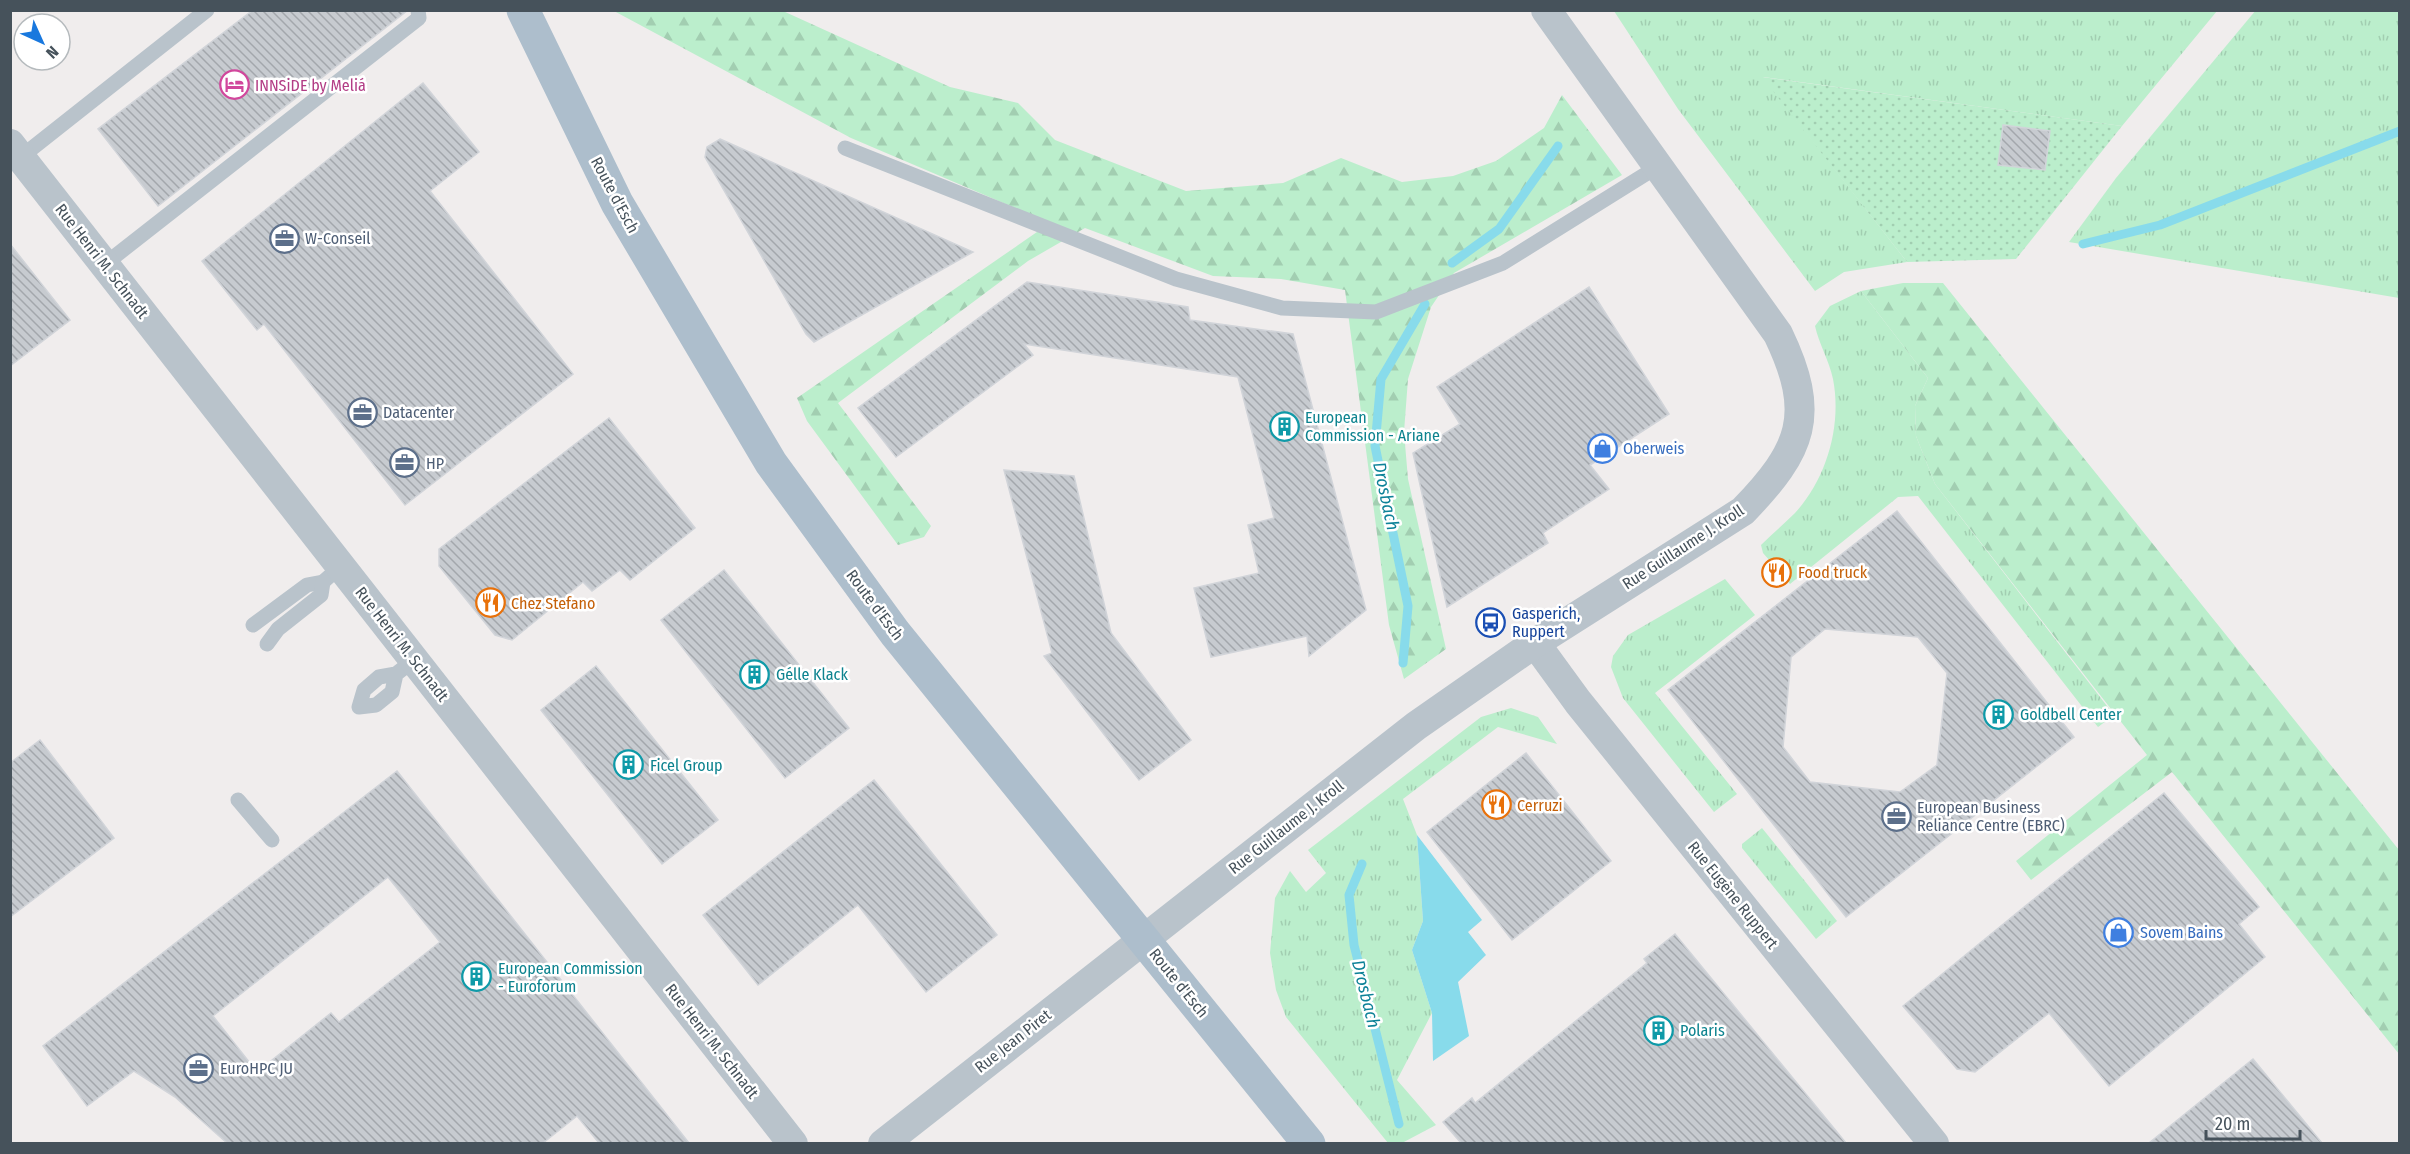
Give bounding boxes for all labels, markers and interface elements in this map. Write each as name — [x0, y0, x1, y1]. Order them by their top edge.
north arrow — [12, 12, 72, 72]
text: N — [42, 42, 62, 62]
hotel icon: INNSiDE by Meliá — [218, 69, 250, 101]
place label: INNSiDE by Meliá — [255, 76, 366, 95]
street label: Route d'Esch — [587, 154, 643, 236]
street label: Rue Henri M. Schnadt — [51, 200, 153, 323]
office icon: W-Conseil — [268, 222, 300, 254]
place label: W-Conseil — [305, 229, 371, 248]
office icon: Datacenter — [346, 396, 378, 428]
place label: Datacenter — [383, 403, 455, 422]
place label: European Commission - Ariane — [1305, 408, 1440, 445]
building icon: European Commission - Ariane — [1268, 410, 1300, 442]
shop icon: Oberweis — [1586, 432, 1618, 464]
place label: Oberweis — [1623, 439, 1684, 458]
office icon: HP — [389, 447, 421, 479]
place label: HP — [426, 454, 444, 473]
water label: Drosbach — [1368, 460, 1404, 532]
street label: Rue Guillaume J. Kroll — [1619, 501, 1747, 593]
restaurant icon: Food truck — [1761, 556, 1793, 588]
place label: Food truck — [1798, 563, 1868, 582]
street label: Route d'Esch — [842, 566, 908, 644]
street label: Rue Henri M. Schnadt — [351, 583, 453, 706]
restaurant icon: Chez Stefano — [474, 587, 506, 619]
place label: Chez Stefano — [511, 594, 595, 613]
place label: Gasperich, Ruppert — [1512, 604, 1580, 641]
bus stop icon: Gasperich, Ruppert — [1475, 606, 1507, 638]
building icon: Gélle Klack — [739, 658, 771, 690]
place label: Gélle Klack — [776, 665, 848, 684]
building icon: Goldbell Center — [1983, 698, 2015, 730]
place label: Goldbell Center — [2020, 705, 2122, 724]
building icon: Ficel Group — [613, 749, 645, 781]
place label: Ficel Group — [650, 756, 723, 775]
street label: Rue Guillaume J. Kroll — [1225, 776, 1347, 878]
restaurant icon: Cerruzi — [1480, 789, 1512, 821]
place label: Cerruzi — [1517, 796, 1563, 815]
place label: European Business Reliance Centre (EBRC) — [1917, 798, 2065, 835]
office icon: European Business Reliance Centre (EBRC) — [1880, 800, 1912, 832]
street label: Rue Eugène Ruppert — [1684, 838, 1783, 953]
shop icon: Sovem Bains — [2103, 916, 2135, 948]
place label: Sovem Bains — [2140, 923, 2223, 942]
street label: Route d'Esch — [1145, 945, 1213, 1021]
water label: Drosbach — [1347, 958, 1385, 1030]
place label: European Commission - Euroforum — [498, 959, 643, 996]
building icon: European Commission - Euroforum — [461, 961, 493, 993]
street label: Rue Henri M. Schnadt — [661, 980, 763, 1103]
street label: Rue Jean Piret — [971, 1005, 1056, 1077]
building icon: Polaris — [1643, 1014, 1675, 1046]
place label: Polaris — [1680, 1021, 1725, 1040]
office icon: EuroHPC JU — [183, 1052, 215, 1084]
place label: EuroHPC JU — [220, 1059, 293, 1078]
scale bar — [2206, 1103, 2300, 1141]
text: 20 m — [2215, 1113, 2250, 1135]

